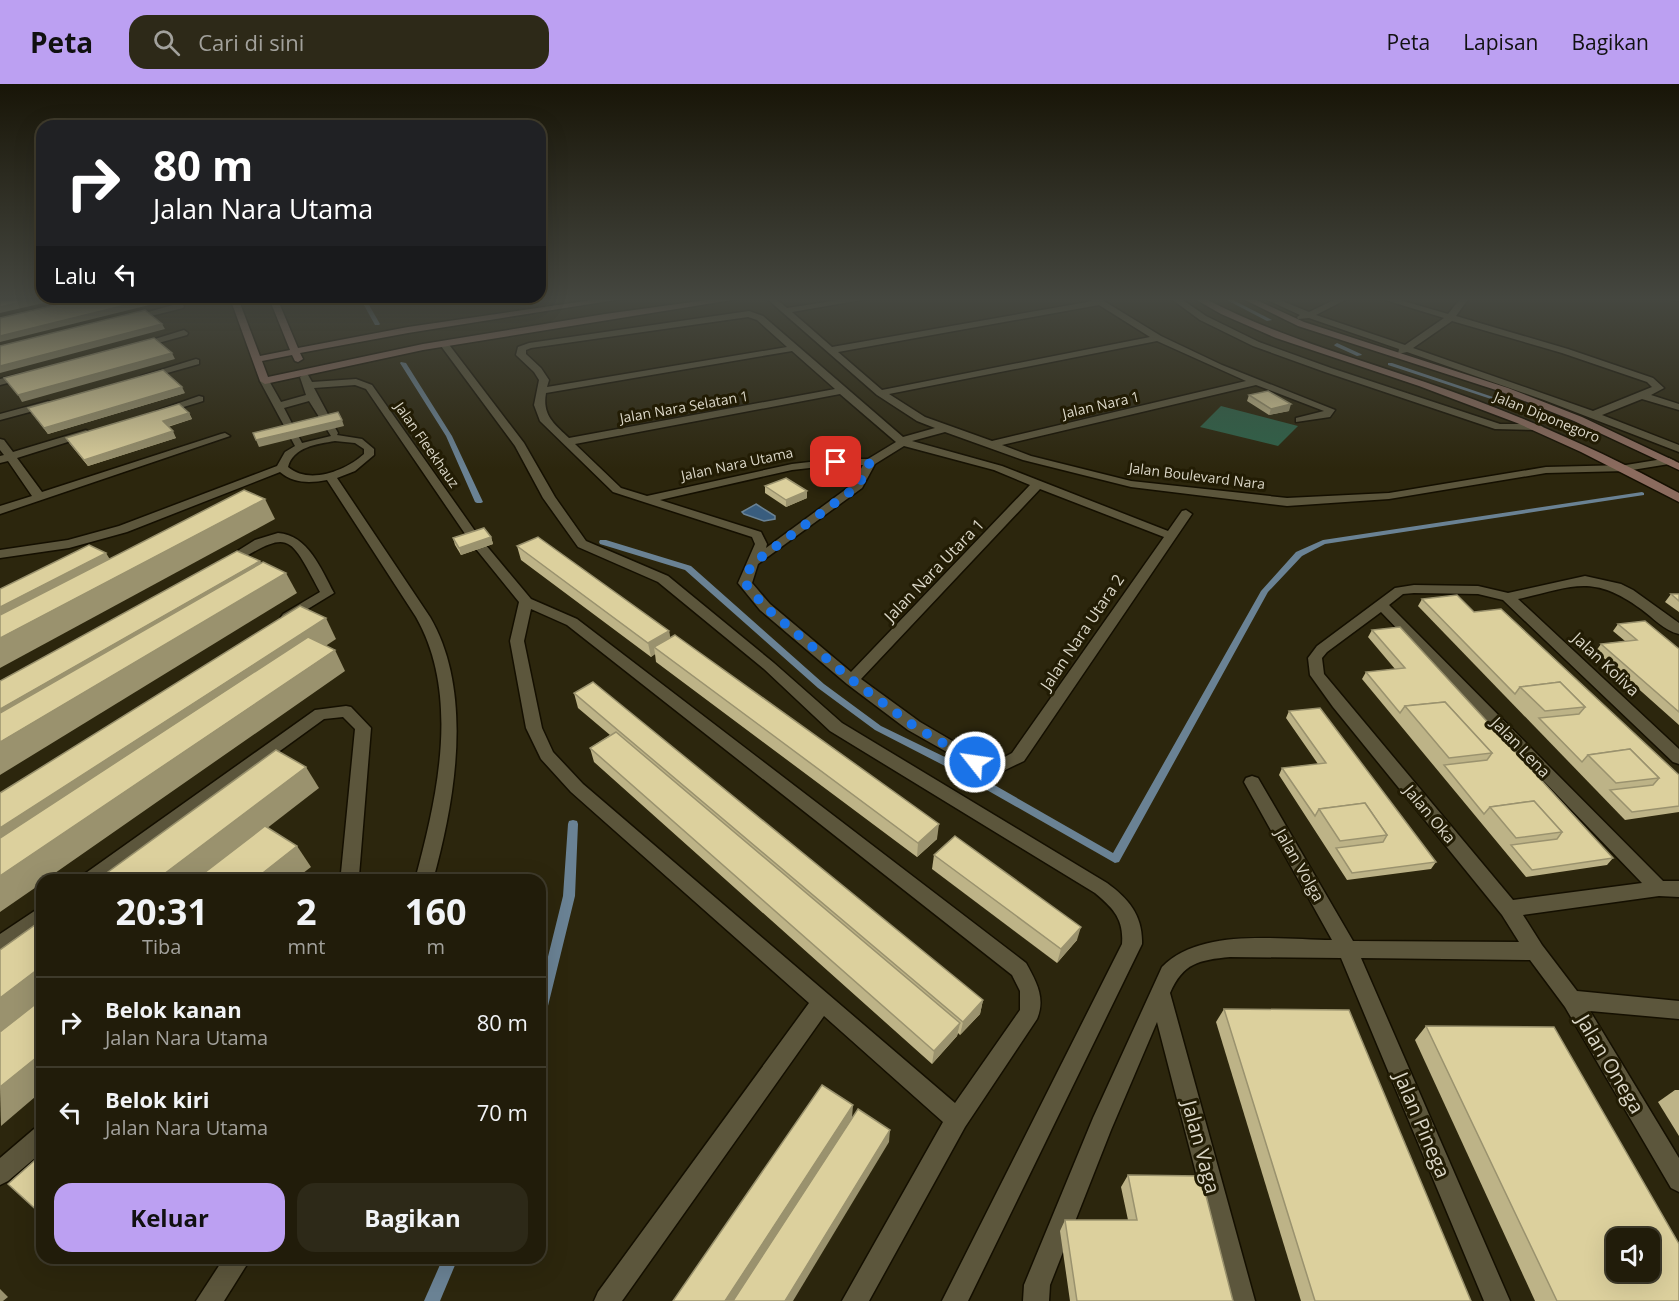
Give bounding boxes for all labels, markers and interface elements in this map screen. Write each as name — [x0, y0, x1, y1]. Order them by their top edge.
search box — [129, 15, 549, 69]
text: Peta — [30, 23, 93, 61]
icon: search — [150, 26, 183, 59]
text: Cari di sini — [198, 27, 304, 57]
text: Peta — [1387, 28, 1430, 56]
text: Lapisan — [1463, 28, 1538, 56]
text: Bagikan — [1571, 28, 1649, 56]
text: 80 m — [153, 136, 253, 193]
icon: right — [54, 144, 132, 222]
text: Jalan Nara Utama — [153, 190, 373, 227]
icon: left — [109, 258, 142, 291]
text: Lalu — [54, 260, 97, 290]
street label: Jalan Nara Selatan 1 — [616, 386, 750, 428]
street label: Jalan Nara 1 — [1059, 386, 1141, 423]
street label: Jalan Diponegoro — [1490, 386, 1603, 446]
street label: Jalan Fleekhauz — [390, 396, 464, 492]
pin — [810, 436, 861, 487]
street label: Jalan Nara Utama — [677, 442, 795, 485]
icon: arrive — [819, 445, 852, 478]
street label: Jalan Boulevard Nara — [1126, 457, 1266, 493]
street label: Jalan Nara Utara 1 — [878, 514, 989, 628]
street label: Jalan Nara Utara 2 — [1034, 570, 1129, 696]
street label: Jalan Koliva — [1566, 626, 1644, 701]
street label: Jalan Lena — [1485, 711, 1555, 782]
position arrow — [943, 730, 1007, 794]
street label: Jalan Oka — [1398, 779, 1461, 848]
street label: Jalan Volga — [1269, 823, 1330, 906]
text: 20:31 — [115, 887, 208, 936]
text: 2 — [296, 887, 317, 936]
text: 160 — [405, 887, 467, 936]
text: Tiba — [142, 933, 181, 960]
text: mnt — [287, 933, 325, 960]
text: m — [426, 933, 445, 960]
text: Belok kanan — [105, 994, 242, 1024]
icon: right — [54, 1006, 87, 1039]
text: 80 m — [477, 1007, 528, 1037]
street label: Jalan Onega — [1569, 1007, 1651, 1118]
text: Jalan Nara Utama — [105, 1024, 268, 1051]
street label: Jalan Pinega — [1387, 1066, 1457, 1182]
text: Belok kiri — [105, 1084, 210, 1114]
icon: left — [54, 1096, 87, 1129]
street label: Jalan Vaga — [1176, 1096, 1227, 1196]
text: 70 m — [477, 1097, 528, 1127]
text: Jalan Nara Utama — [105, 1114, 268, 1141]
button: Keluar — [54, 1183, 285, 1252]
button: Bagikan — [297, 1183, 528, 1252]
map controls — [1606, 1228, 1660, 1282]
button: sound — [1606, 1228, 1660, 1282]

